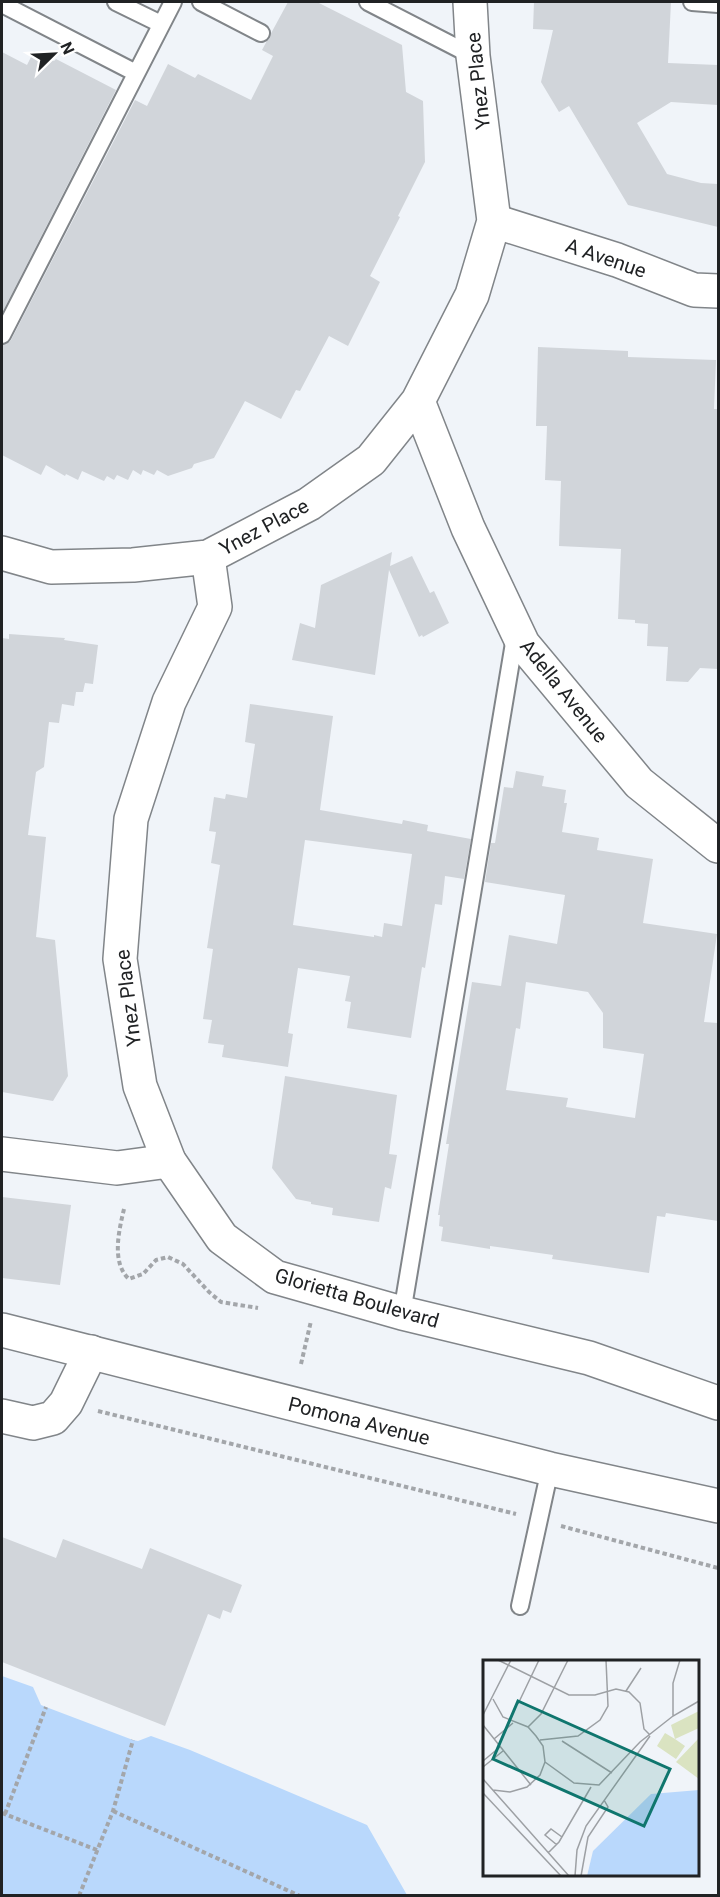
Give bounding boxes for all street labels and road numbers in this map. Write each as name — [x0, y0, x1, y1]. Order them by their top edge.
street label: Ynez Place — [461, 31, 495, 131]
street label: A Avenue — [563, 233, 649, 283]
street label: Ynez Place — [215, 493, 313, 561]
street label: Adella Avenue — [515, 635, 613, 747]
street label: Ynez Place — [110, 948, 146, 1048]
street label: Glorietta Boulevard — [272, 1263, 442, 1333]
street label: Pomona Avenue — [286, 1392, 432, 1450]

